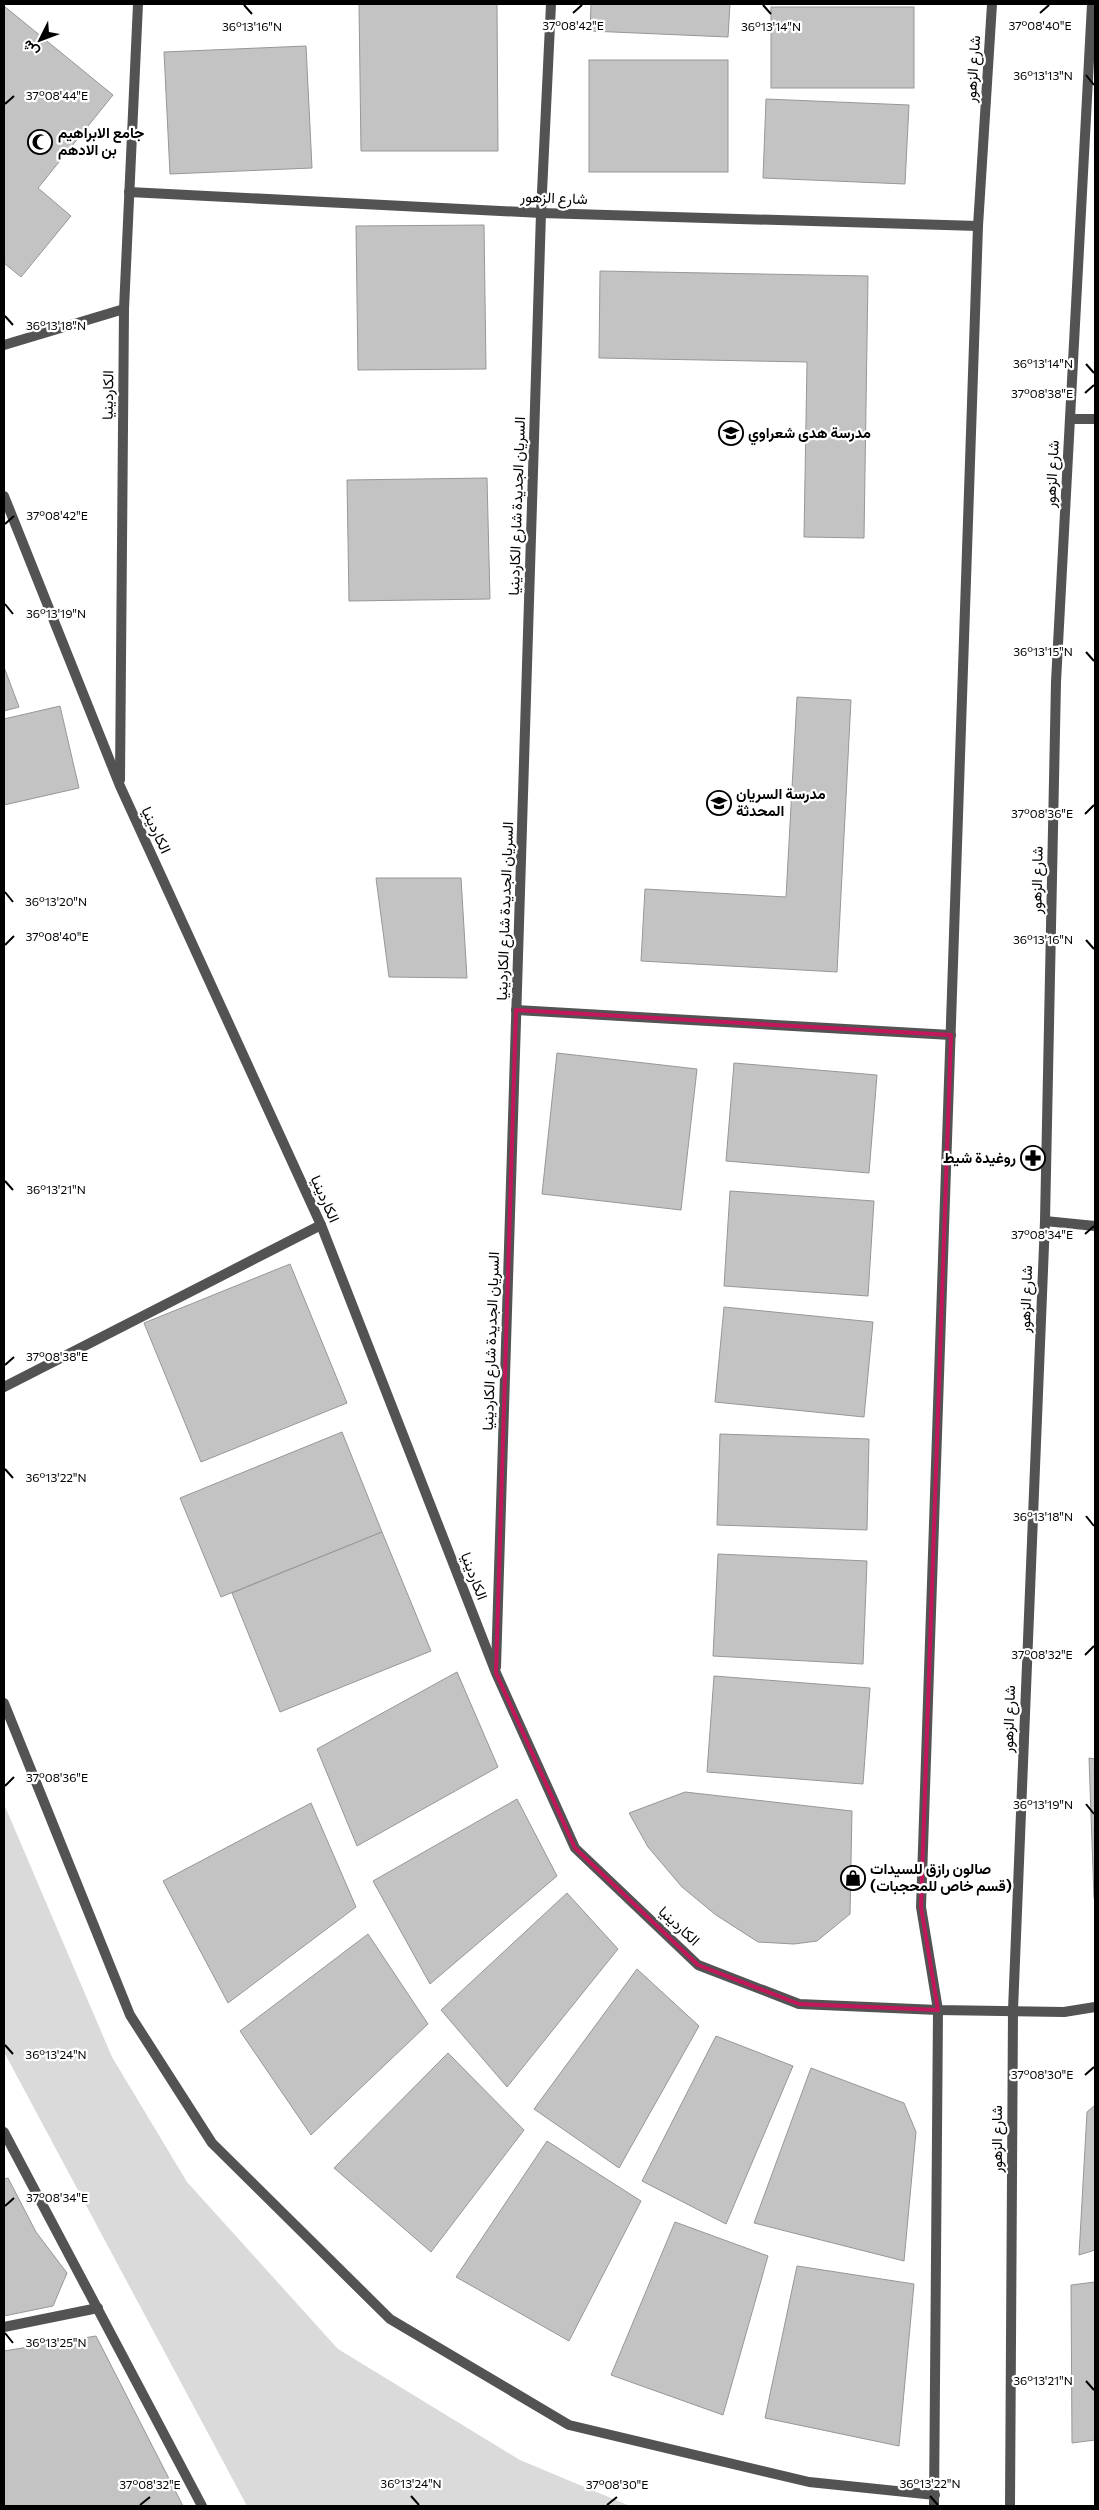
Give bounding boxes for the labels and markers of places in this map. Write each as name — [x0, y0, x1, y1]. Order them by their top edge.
place label: جامع الابراهيم بن الادهم — [58, 123, 144, 160]
mosque icon: جامع الابراهيم بن الادهم — [27, 129, 53, 155]
school or university icon: مدرسة هدى شعراوي — [718, 420, 744, 446]
place label: مدرسة هدى شعراوي — [748, 423, 871, 446]
place label: مدرسة السريان المحدثة — [736, 784, 826, 819]
school or university icon: مدرسة السريان المحدثة — [706, 790, 732, 816]
pharmacy icon: روغيدة شيط — [1020, 1145, 1046, 1171]
place label: روغيدة شيط — [943, 1148, 1016, 1167]
place label: صالون رازق للسيدات (قسم خاص للمحجبات) — [870, 1859, 1012, 1896]
shop icon: صالون رازق للسيدات (قسم خاص للمحجبات) — [840, 1865, 866, 1891]

